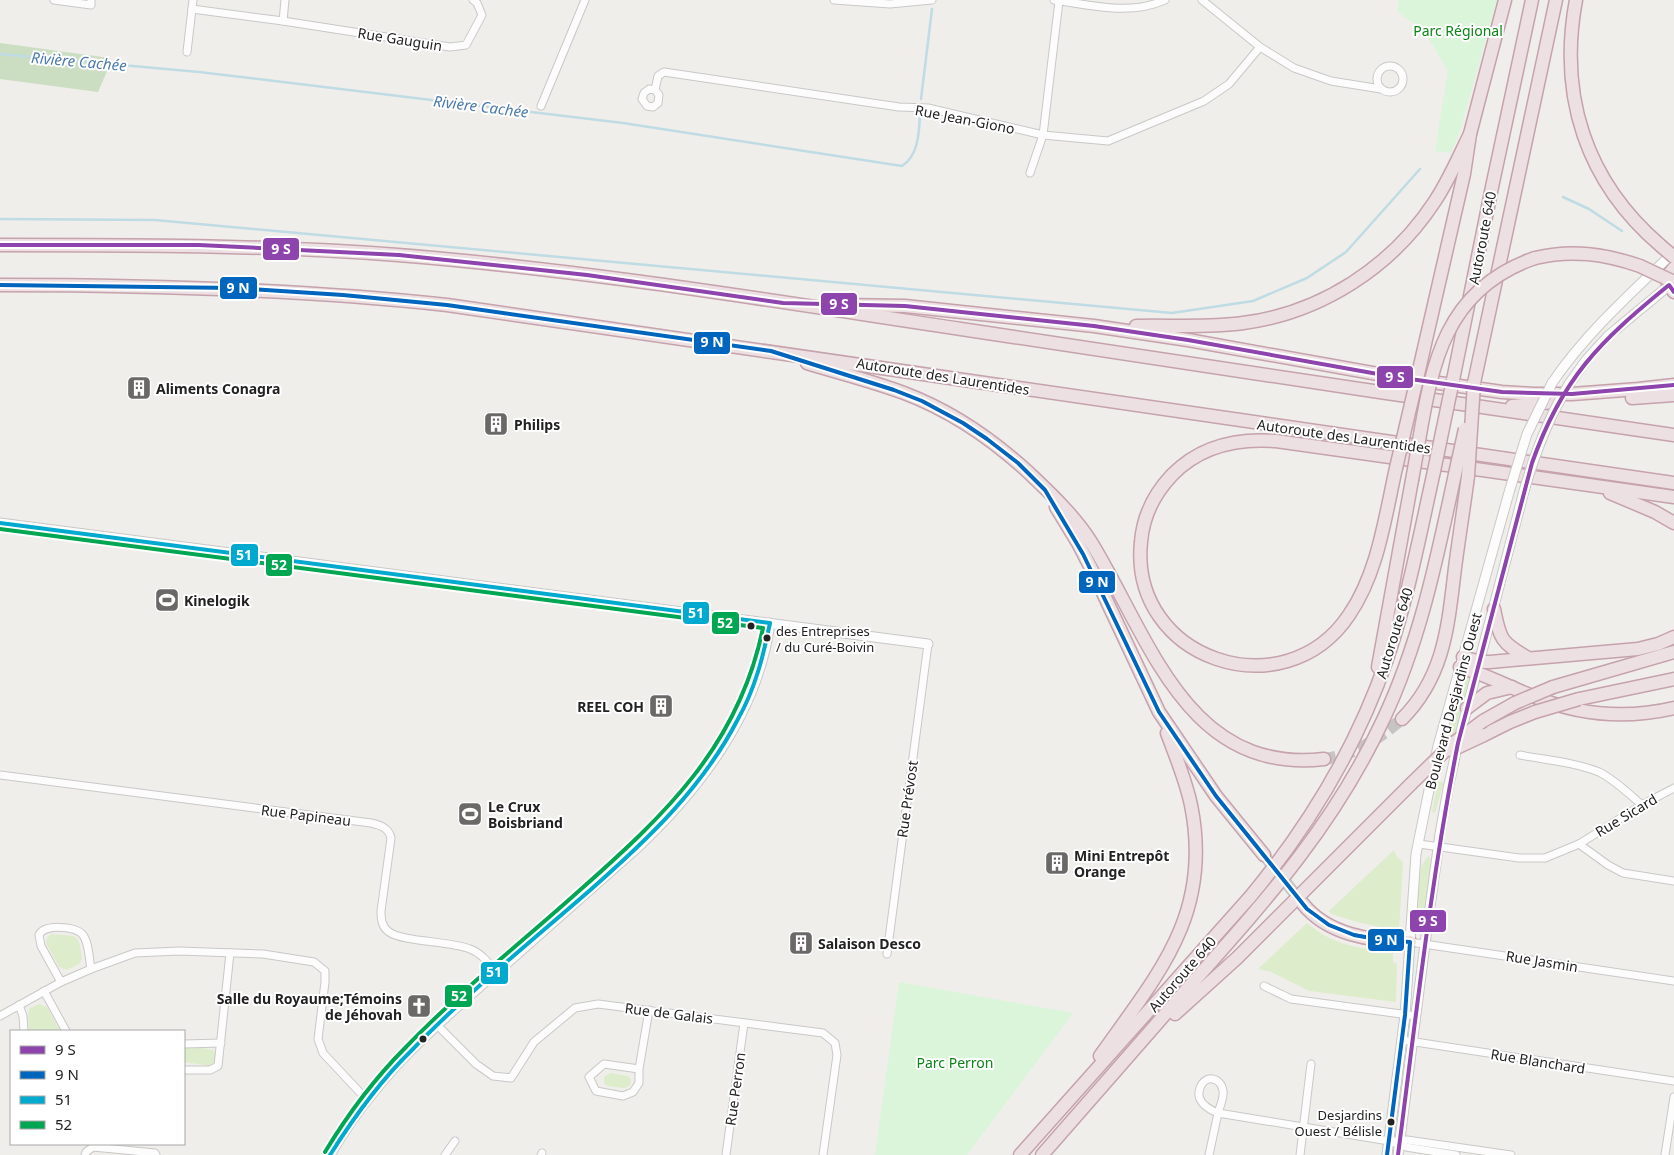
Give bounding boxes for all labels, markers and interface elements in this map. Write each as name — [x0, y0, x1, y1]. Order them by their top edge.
park label: Parc Régional — [1413, 21, 1503, 40]
street label: Rue Gauguin — [356, 23, 444, 55]
water label: Rivière Cachée — [30, 47, 128, 75]
water label: Rivière Cachée — [432, 90, 530, 122]
street label: Rue Jean-Giono — [914, 100, 1016, 138]
street label: Autoroute 640 — [1464, 190, 1500, 286]
line badge: 9 S — [262, 237, 300, 261]
text: 9 S — [271, 239, 291, 258]
line badge: 9 N — [219, 276, 258, 300]
text: 9 N — [226, 278, 250, 297]
line badge: 9 S — [820, 292, 858, 316]
text: 9 S — [829, 294, 849, 313]
line badge: 9 N — [693, 331, 731, 355]
text: 9 N — [700, 332, 724, 351]
street label: Autoroute des Laurentides — [855, 353, 1031, 399]
line badge: 9 S — [1376, 365, 1414, 389]
text: 9 S — [1385, 367, 1405, 386]
building icon: Aliments Conagra — [126, 375, 152, 401]
place label: Aliments Conagra — [156, 379, 280, 398]
building icon: Philips — [483, 411, 509, 437]
street label: Autoroute des Laurentides — [1256, 414, 1432, 458]
place label: Philips — [514, 415, 560, 434]
line badge: 51 — [230, 543, 259, 567]
text: 51 — [236, 545, 252, 564]
line badge: 52 — [265, 553, 293, 577]
text: 52 — [271, 555, 287, 574]
line badge: 9 N — [1078, 570, 1116, 594]
text: 9 N — [1085, 572, 1109, 591]
street label: Autoroute 640 — [1371, 585, 1417, 681]
sports icon: Kinelogik — [154, 587, 180, 613]
place label: Kinelogik — [184, 591, 250, 610]
line badge: 51 — [682, 601, 710, 625]
text: 51 — [688, 603, 704, 622]
street label: Boulevard Desjardins Ouest — [1420, 610, 1486, 792]
line badge: 52 — [711, 611, 740, 635]
text: 52 — [717, 613, 733, 632]
unlabelled marker — [746, 621, 756, 631]
place label: des Entreprises / du Curé-Boivin — [776, 622, 874, 656]
marker: des Entreprises / du Curé-Boivin — [762, 633, 772, 643]
building icon: REEL COH — [648, 693, 674, 719]
place label: REEL COH — [577, 697, 644, 716]
street label: Rue Prévost — [892, 759, 922, 839]
street label: Rue Sicard — [1592, 789, 1660, 841]
place label: Le Crux Boisbriand — [488, 797, 563, 832]
street label: Rue Papineau — [260, 800, 352, 830]
sports icon: Le Crux Boisbriand — [457, 801, 483, 827]
place label: Mini Entrepôt Orange — [1074, 846, 1169, 881]
building icon: Mini Entrepôt Orange — [1044, 850, 1070, 876]
line badge: 9 S — [1409, 909, 1447, 933]
text: 9 S — [1418, 911, 1438, 930]
line badge: 9 N — [1367, 928, 1405, 952]
building icon: Salaison Desco — [788, 930, 814, 956]
text: 9 N — [1374, 930, 1398, 949]
street label: Autoroute 640 — [1144, 932, 1220, 1016]
place label: Salaison Desco — [818, 934, 921, 953]
street label: Rue Jasmin — [1505, 946, 1579, 976]
line badge: 51 — [480, 961, 509, 985]
text: 51 — [486, 962, 502, 981]
line badge: 52 — [444, 984, 473, 1008]
text: 52 — [451, 986, 467, 1005]
place label: Salle du Royaume;Témoins de Jéhovah — [217, 989, 402, 1024]
church icon: Salle du Royaume;Témoins de Jéhovah — [406, 993, 432, 1019]
street label: Rue de Galais — [624, 998, 715, 1028]
legend — [10, 1030, 185, 1145]
unlabelled marker — [418, 1034, 428, 1044]
text: 9 S — [55, 1039, 76, 1059]
street label: Rue Blanchard — [1489, 1044, 1587, 1078]
street label: Rue Perron — [720, 1051, 750, 1127]
park label: Parc Perron — [917, 1053, 993, 1072]
text: 9 N — [55, 1064, 79, 1084]
text: 51 — [55, 1089, 72, 1109]
place label: Desjardins Ouest / Bélisle — [1295, 1106, 1382, 1140]
text: 52 — [55, 1114, 72, 1134]
marker: Desjardins Ouest / Bélisle — [1386, 1117, 1396, 1127]

